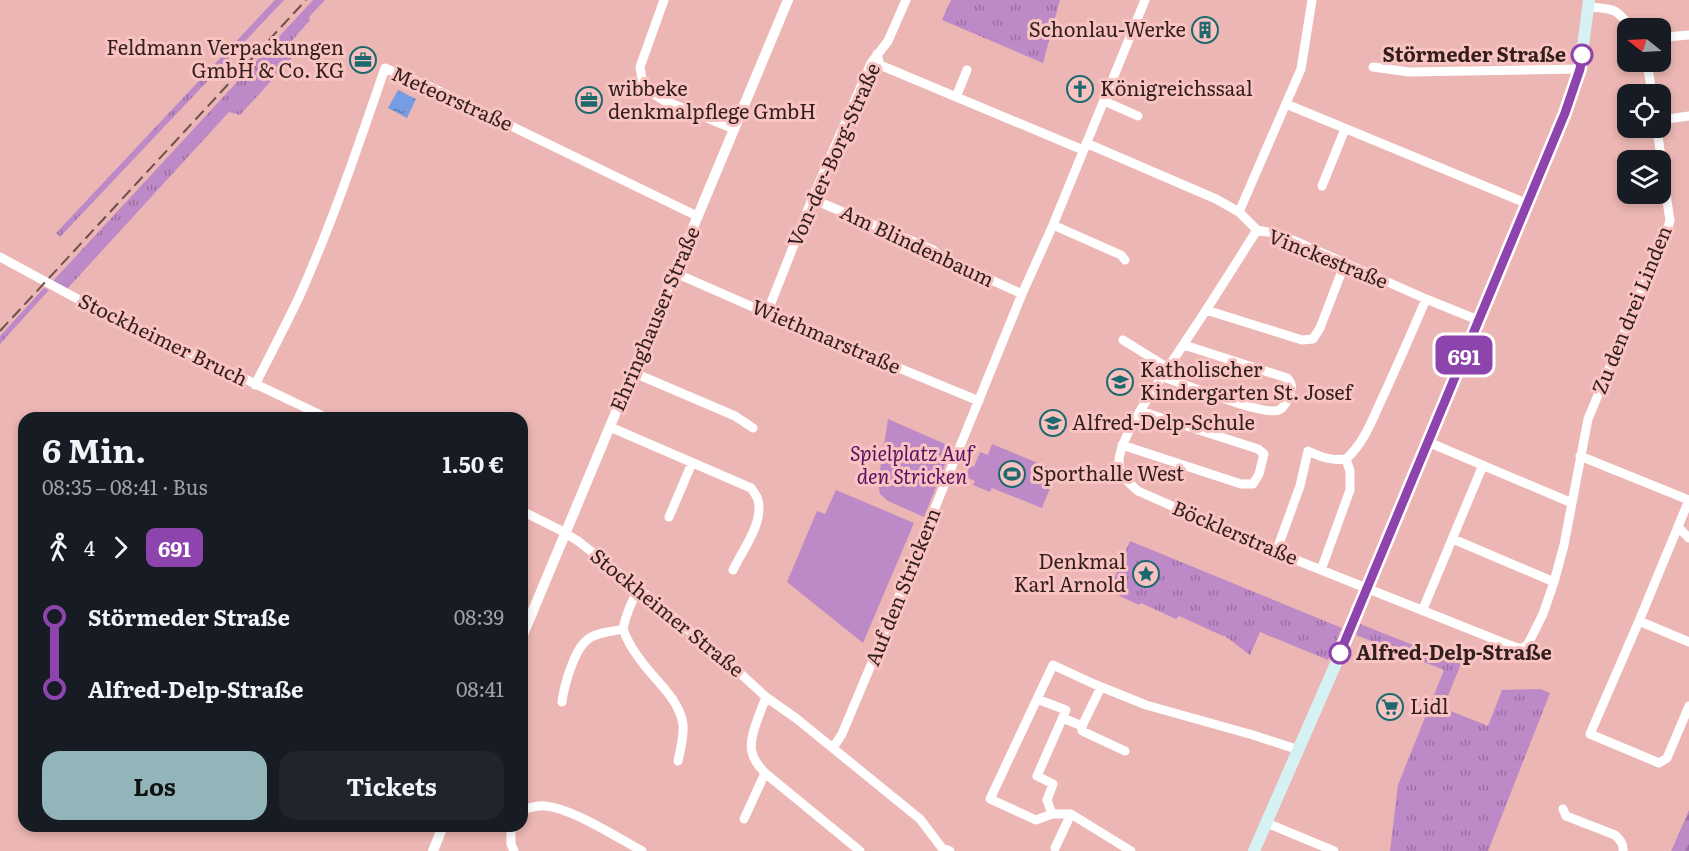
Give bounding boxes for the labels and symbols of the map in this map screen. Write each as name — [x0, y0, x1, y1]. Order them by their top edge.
place label: Schonlau-Werke — [1029, 13, 1186, 43]
building icon: Schonlau-Werke — [1190, 15, 1220, 45]
north arrow — [1617, 18, 1671, 72]
place label: Feldmann Verpackungen GmbH & Co. KG — [106, 31, 344, 84]
place label: Störmeder Straße — [1383, 38, 1566, 68]
marker: Störmeder Straße — [1571, 44, 1593, 66]
office icon: Feldmann Verpackungen GmbH & Co. KG — [348, 45, 378, 75]
street label: Meteorstraße — [387, 57, 518, 137]
street label: Von-der-Borg-Straße — [778, 57, 886, 251]
place label: wibbeke denkmalpflege GmbH — [608, 72, 816, 125]
place label: Königreichssaal — [1100, 72, 1253, 102]
church icon: Königreichssaal — [1065, 74, 1095, 104]
office icon: wibbeke denkmalpflege GmbH — [574, 85, 604, 115]
street label: Am Blindenbaum — [836, 195, 1000, 293]
street label: Vinckestraße — [1264, 219, 1393, 295]
street label: Zu den drei Linden — [1583, 220, 1678, 398]
street label: Ehringhauser Straße — [601, 221, 706, 415]
street label: Stockheimer Bruch — [74, 284, 254, 392]
street label: Wiethmarstraße — [748, 290, 906, 380]
line badge: 691 — [1430, 336, 1498, 374]
place label: Katholischer Kindergarten St. Josef — [1140, 353, 1355, 406]
school or university icon: Katholischer Kindergarten St. Josef — [1105, 367, 1135, 397]
place label: Alfred-Delp-Schule — [1072, 406, 1255, 436]
school or university icon: Alfred-Delp-Schule — [1038, 408, 1068, 438]
park label: Spielplatz Auf den Stricken — [850, 437, 976, 490]
place label: Sporthalle West — [1032, 457, 1184, 487]
sports icon: Sporthalle West — [997, 459, 1027, 489]
street label: Böcklerstraße — [1168, 491, 1303, 571]
street label: Auf den Strickern — [856, 503, 947, 670]
street label: Stockheimer Straße — [585, 540, 752, 683]
place label: Denkmal Karl Arnold — [1014, 545, 1126, 598]
place icon: Denkmal Karl Arnold — [1131, 559, 1161, 589]
place label: Alfred-Delp-Straße — [1356, 636, 1552, 666]
marker: Alfred-Delp-Straße — [1329, 642, 1351, 664]
place label: Lidl — [1410, 690, 1449, 720]
supermarket icon: Lidl — [1375, 692, 1405, 722]

